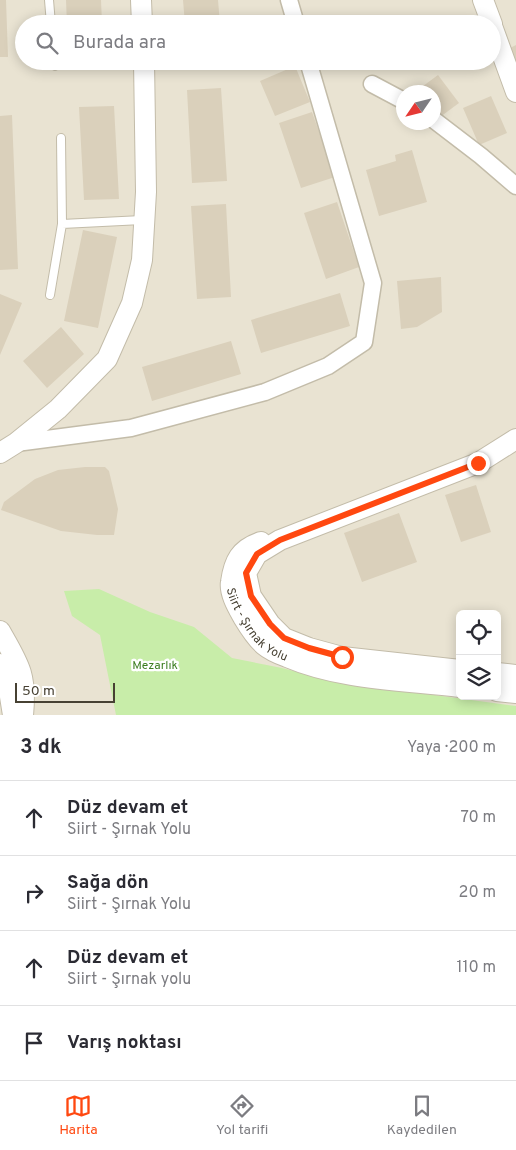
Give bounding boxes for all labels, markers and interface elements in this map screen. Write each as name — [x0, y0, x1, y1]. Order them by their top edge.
search box — [15, 15, 501, 70]
icon: search — [33, 29, 61, 57]
text: Burada ara — [73, 31, 166, 55]
north arrow — [396, 85, 441, 130]
route end — [467, 452, 490, 475]
street label: Siirt - Şırnak Yolu — [222, 586, 290, 666]
map controls — [456, 610, 501, 700]
button: locate — [456, 610, 501, 655]
route start — [331, 646, 354, 669]
button: layers — [456, 655, 501, 700]
park label: Mezarlık — [132, 658, 178, 674]
scale bar — [15, 680, 115, 703]
text: 50 m — [22, 683, 55, 700]
text: 3 dk — [20, 734, 62, 761]
text: Yaya · 200 m — [407, 738, 496, 758]
text: Düz devam et — [67, 796, 188, 820]
icon: ahead — [20, 804, 48, 832]
text: 70 m — [461, 808, 496, 828]
text: Siirt - Şırnak Yolu — [67, 820, 191, 840]
text: Sağa dön — [67, 871, 149, 895]
icon: right — [20, 879, 48, 907]
text: 20 m — [459, 883, 496, 903]
text: Siirt - Şırnak Yolu — [67, 895, 191, 915]
text: Düz devam et — [67, 946, 188, 970]
icon: ahead — [20, 954, 48, 982]
text: 110 m — [456, 958, 496, 978]
text: Siirt - Şırnak yolu — [67, 970, 191, 990]
icon: arrive — [20, 1029, 48, 1057]
text: Varış noktası — [67, 1031, 182, 1055]
tab: Harita — [59, 1092, 98, 1139]
tab: Yol tarifi — [216, 1092, 268, 1139]
tab: Kaydedilen — [387, 1092, 457, 1139]

